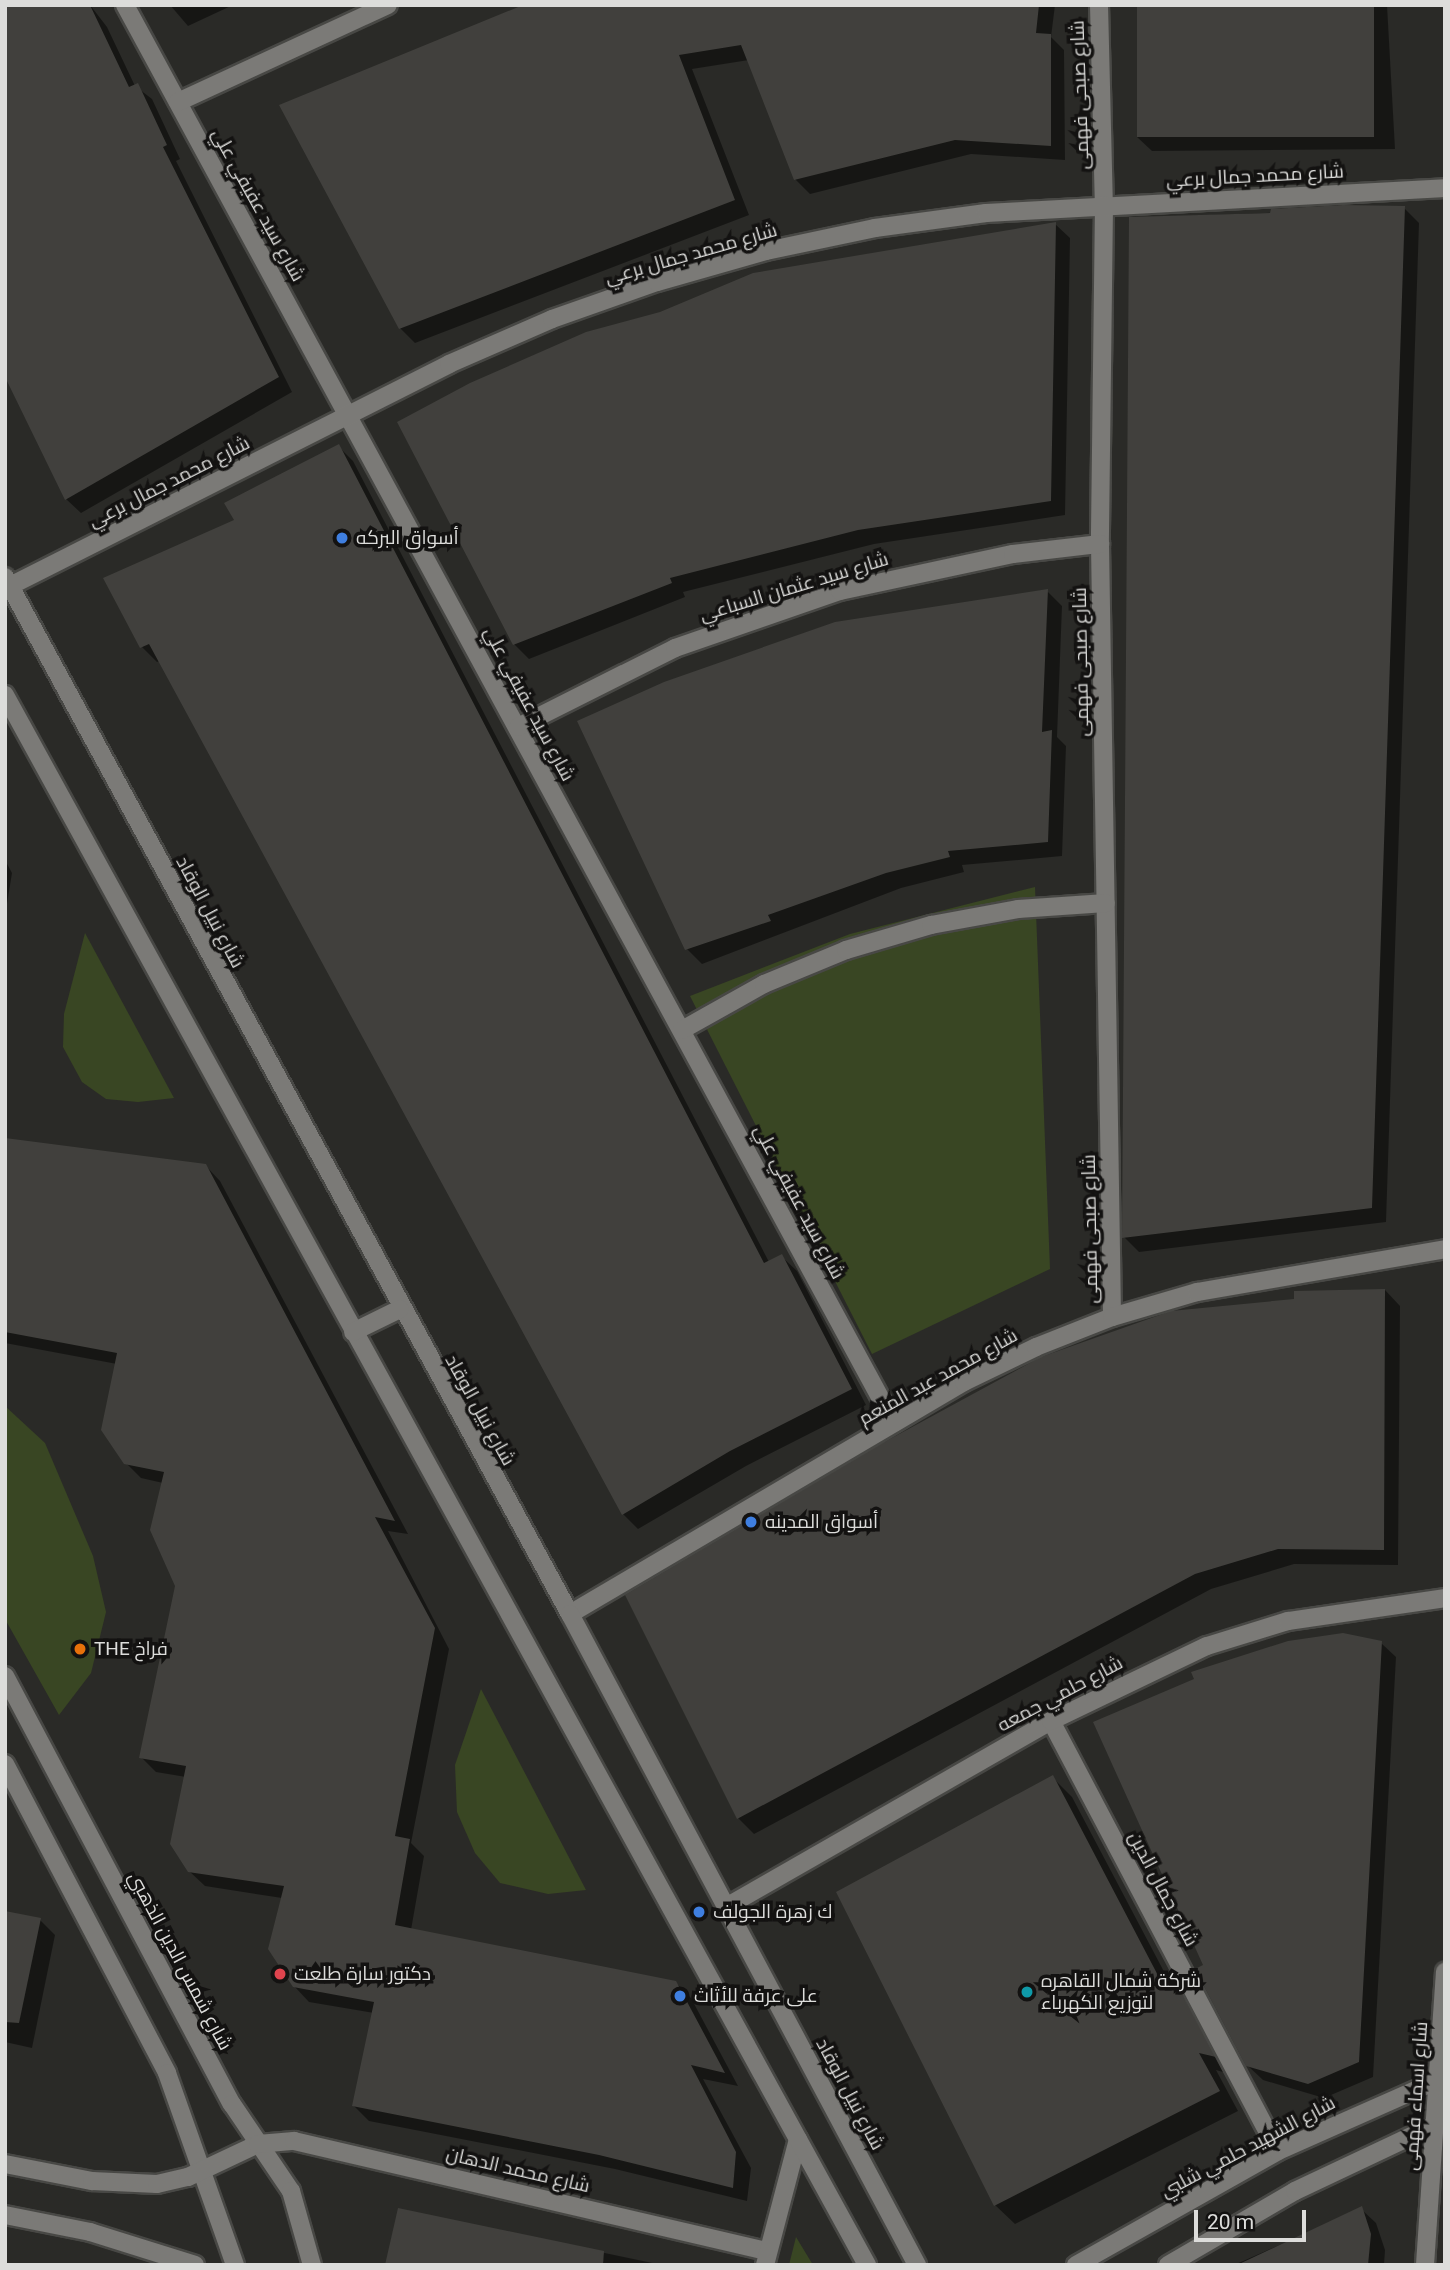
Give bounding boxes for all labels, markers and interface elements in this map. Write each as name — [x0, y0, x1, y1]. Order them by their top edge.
street label: شارع صبحى فهمى — [1066, 20, 1094, 170]
street label: شارع سيد عفيفي علي — [206, 124, 310, 286]
street label: شارع محمد جمال برعي — [1166, 160, 1344, 192]
street label: شارع محمد جمال برعي — [602, 219, 780, 289]
street label: شارع محمد جمال برعي — [85, 431, 253, 533]
place label: أسواق البركه — [356, 527, 459, 549]
marker: أسواق البركه — [334, 530, 350, 546]
street label: شارع سيد عثمان السباعي — [697, 547, 891, 627]
street label: شارع صبحى فهمى — [1068, 587, 1094, 737]
street label: شارع سيد عفيفي علي — [479, 623, 579, 785]
street label: شارع نبيل الوقاد — [171, 852, 249, 972]
street label: شارع سيد عفيفي علي — [749, 1121, 849, 1283]
street label: شارع صبحى فهمى — [1077, 1154, 1103, 1304]
street label: شارع محمد عبد المنعم — [855, 1324, 1021, 1430]
street label: شارع نبيل الوقاد — [440, 1351, 520, 1469]
place label: أسواق المدينه — [765, 1511, 878, 1533]
marker: أسواق المدينه — [743, 1514, 759, 1530]
place label: THE فراخ — [94, 1638, 168, 1660]
marker: THE فراخ — [72, 1641, 88, 1657]
street label: شارع حلمي جمعه — [993, 1651, 1127, 1737]
street label: شارع جمال الدين — [1123, 1828, 1203, 1950]
street label: شارع شمس الدين الذهبي — [123, 1868, 237, 2054]
place label: ك زهرة الجولف — [713, 1901, 832, 1923]
marker: ك زهرة الجولف — [691, 1904, 707, 1920]
place label: دكتور سارة طلعت — [294, 1963, 431, 1985]
marker: دكتور سارة طلعت — [272, 1966, 288, 1982]
place label: شركة شمال القاهره لتوزيع الكهرباء — [1041, 1970, 1201, 2014]
marker: شركة شمال القاهره لتوزيع الكهرباء — [1019, 1984, 1035, 2000]
place label: على عرفة للأثاث — [694, 1985, 818, 2007]
marker: على عرفة للأثاث — [672, 1988, 688, 2004]
street label: شارع اسماء فهمى — [1399, 2021, 1433, 2171]
street label: شارع نبيل الوقاد — [811, 2034, 889, 2154]
street label: شارع الشهيد حلمي شلبي — [1157, 2091, 1339, 2203]
street label: شارع محمد الدهان — [444, 2142, 592, 2198]
scale bar — [1198, 2196, 1310, 2240]
text: 20 m — [1207, 2210, 1254, 2234]

